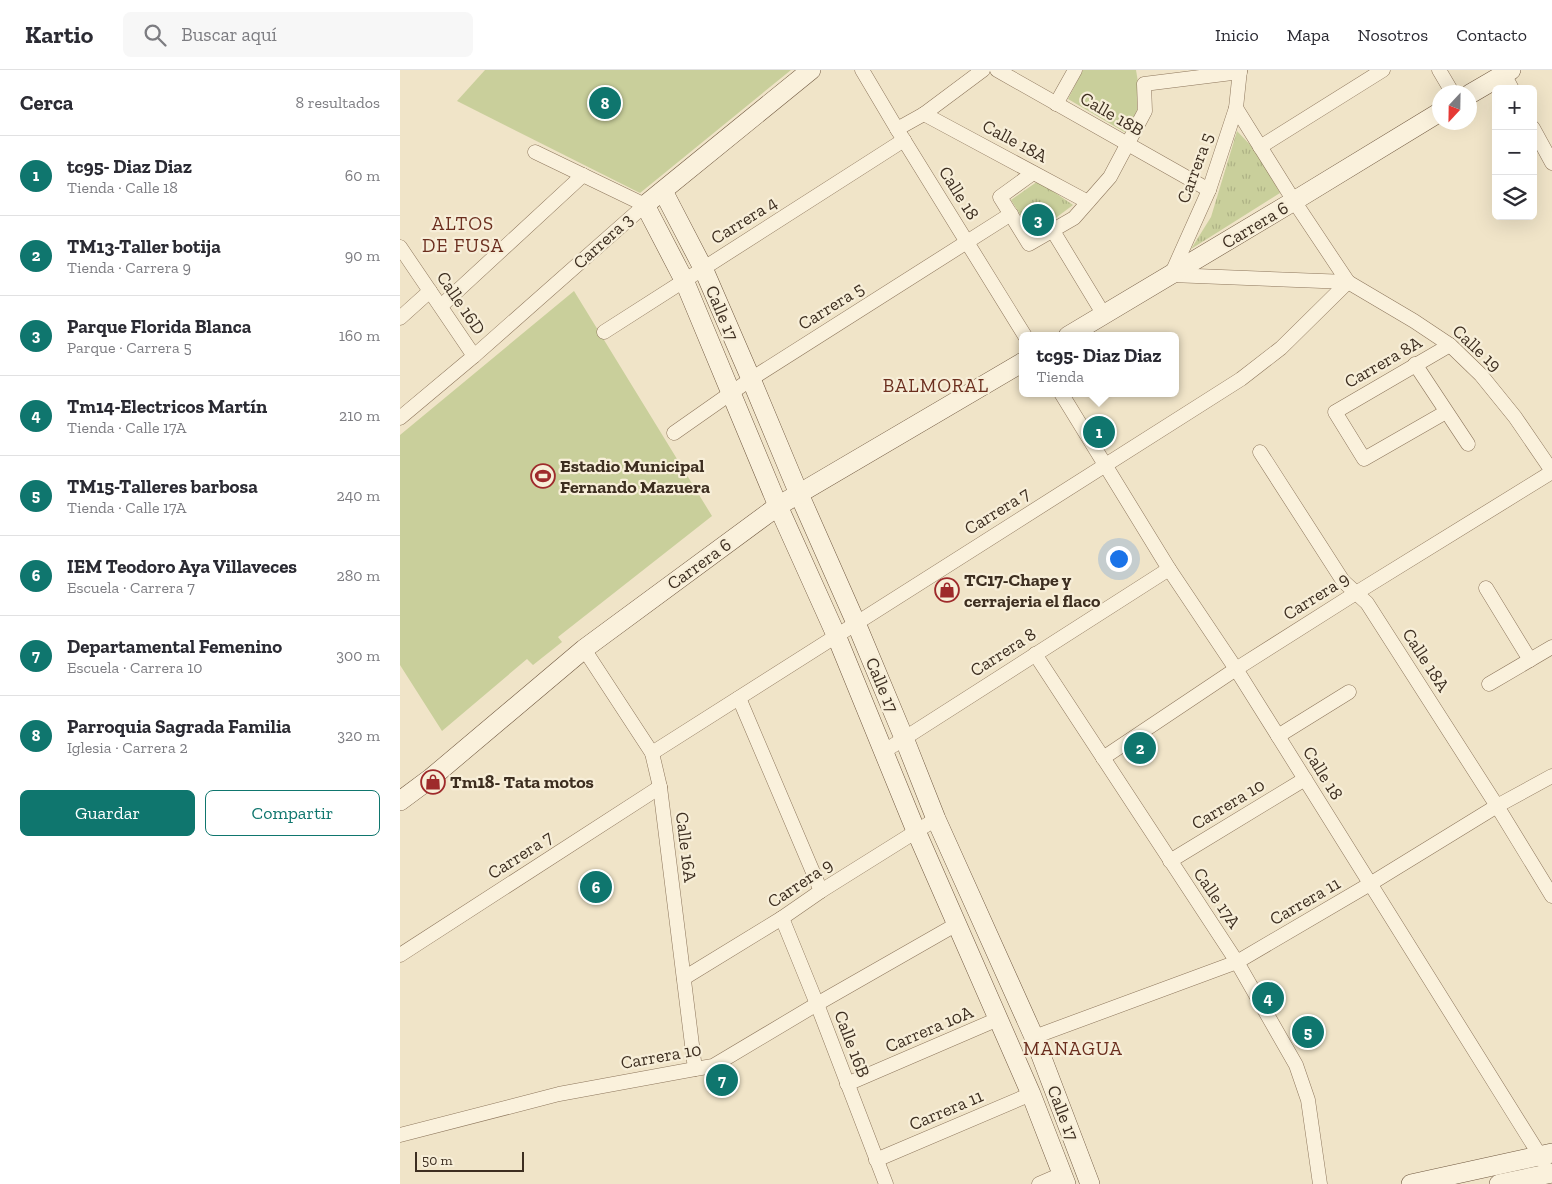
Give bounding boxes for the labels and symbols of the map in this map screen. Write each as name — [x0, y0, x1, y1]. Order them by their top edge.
pin: 8 — [589, 84, 621, 122]
north arrow — [1432, 85, 1477, 130]
street label: Calle 18B — [1076, 87, 1148, 141]
street label: Calle 18A — [979, 115, 1052, 167]
street label: Carrera 5 — [1172, 130, 1218, 206]
street label: Calle 18 — [934, 162, 984, 224]
street label: Carrera 4 — [707, 191, 781, 249]
street label: Carrera 6 — [1218, 197, 1292, 253]
pin: 3 — [1022, 201, 1054, 239]
street label: Carrera 3 — [568, 208, 638, 274]
district label: ALTOS DE FUSA — [422, 212, 504, 257]
street label: Calle 16D — [432, 267, 490, 339]
street label: Carrera 5 — [794, 277, 868, 335]
street label: Calle 17 — [701, 282, 744, 344]
street label: Calle 19 — [1448, 320, 1506, 376]
street label: Carrera 8A — [1340, 331, 1426, 393]
district label: BALMORAL — [883, 374, 989, 397]
pin: 1 — [1083, 413, 1115, 451]
place label: Estadio Municipal Fernando Mazuera — [560, 455, 710, 498]
sports icon: Estadio Municipal Fernando Mazuera — [530, 463, 556, 489]
street label: Carrera 7 — [960, 482, 1034, 540]
street label: Carrera 6 — [663, 533, 735, 595]
your location — [1106, 546, 1132, 572]
street label: Carrera 9 — [1279, 567, 1353, 625]
place label: TC17-Chape y cerrajeria el flaco — [964, 569, 1101, 612]
shop icon: TC17-Chape y cerrajeria el flaco — [934, 577, 960, 603]
street label: Carrera 8 — [966, 623, 1040, 681]
street label: Calle 18A — [1398, 624, 1455, 696]
street label: Calle 17 — [861, 654, 904, 716]
pin: 2 — [1124, 729, 1156, 767]
street label: Calle 18 — [1298, 742, 1348, 804]
shop icon: Tm18- Tata motos — [420, 769, 446, 795]
place label: Tm18- Tata motos — [450, 771, 594, 793]
street label: Carrera 10 — [1187, 774, 1269, 834]
street label: Calle 16A — [671, 811, 701, 884]
street label: Carrera 7 — [484, 826, 557, 884]
street label: Carrera 9 — [763, 853, 837, 913]
street label: Calle 17A — [1189, 863, 1245, 933]
pin: 6 — [580, 868, 612, 906]
street label: Carrera 11 — [1266, 872, 1344, 930]
pin: 4 — [1252, 979, 1284, 1017]
street label: Carrera 10A — [882, 1001, 976, 1057]
street label: Calle 16B — [829, 1007, 875, 1081]
pin: 5 — [1292, 1013, 1324, 1051]
district label: MANAGUA — [1023, 1037, 1123, 1060]
street label: Carrera 10 — [619, 1038, 703, 1074]
pin: 7 — [706, 1061, 738, 1099]
street label: Calle 17 — [1042, 1082, 1084, 1144]
street label: Carrera 11 — [906, 1085, 986, 1135]
scale bar — [415, 1149, 524, 1172]

